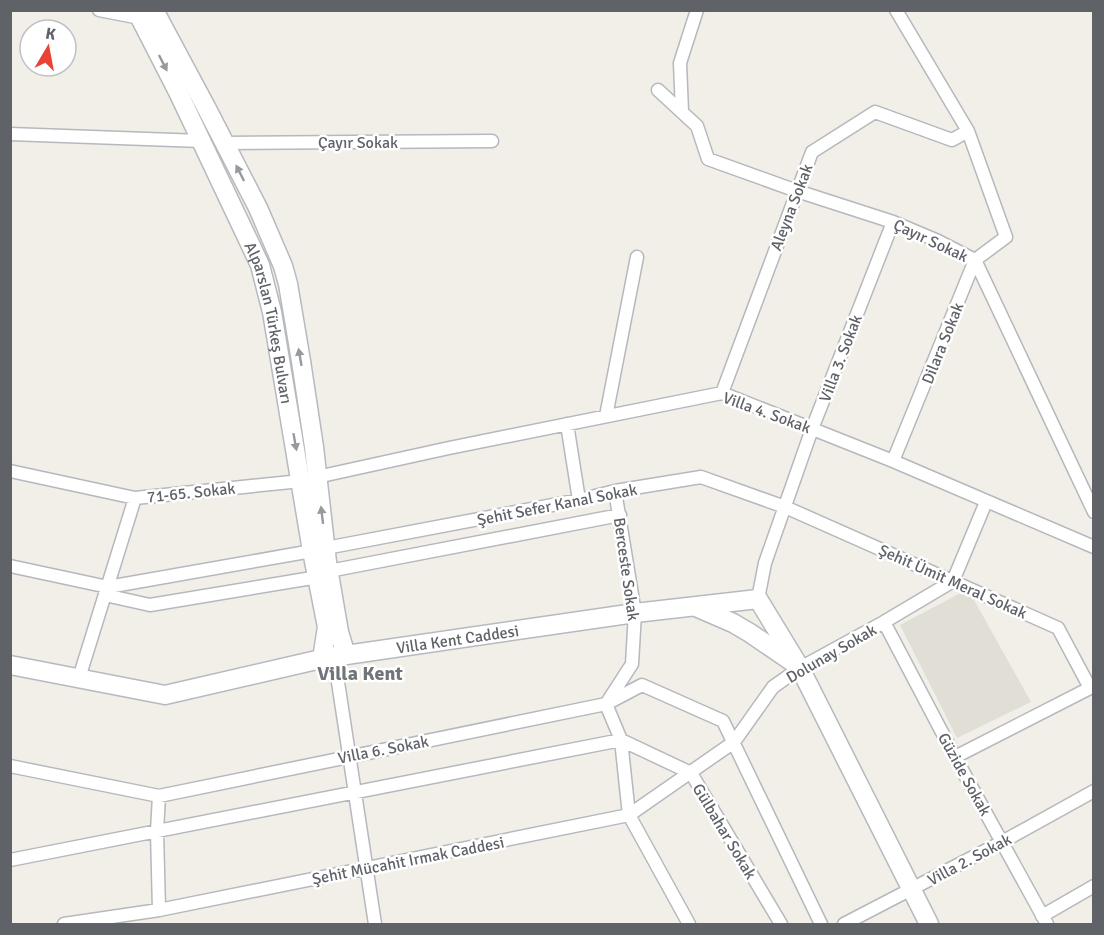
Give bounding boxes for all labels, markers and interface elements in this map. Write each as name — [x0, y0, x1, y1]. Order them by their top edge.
north arrow — [18, 18, 78, 78]
text: K — [44, 24, 57, 45]
one-way arrow — [158, 54, 168, 71]
street label: Çayır Sokak — [318, 133, 398, 153]
street label: Aleyna Sokak — [766, 161, 818, 254]
one-way arrow — [235, 164, 245, 181]
street label: Çayır Sokak — [890, 215, 971, 267]
street label: Alparslan Türkeş Bulvarı — [240, 239, 296, 405]
street label: Dilara Sokak — [917, 300, 968, 387]
street label: Villa 3. Sokak — [815, 312, 867, 405]
one-way arrow — [296, 347, 305, 366]
street label: Villa 4. Sokak — [720, 388, 813, 438]
one-way arrow — [290, 433, 299, 452]
street label: 71-65. Sokak — [146, 478, 236, 508]
street label: Şehit Sefer Kanal Sokak — [475, 480, 639, 530]
one-way arrow — [317, 505, 326, 524]
street label: Berceste Sokak — [609, 516, 643, 622]
street label: Şehit Ümit Meral Sokak — [875, 540, 1030, 624]
street label: Dolunay Sokak — [783, 620, 880, 688]
street label: Villa Kent Caddesi — [395, 621, 520, 659]
district label: Villa Kent — [317, 661, 403, 686]
street label: Güzide Sokak — [933, 729, 995, 820]
street label: Villa 6. Sokak — [336, 731, 430, 769]
street label: Gülbahar Sokak — [688, 780, 760, 883]
street label: Villa 2. Sokak — [924, 829, 1015, 890]
street label: Şehit Mücahit Irmak Caddesi — [310, 833, 506, 889]

